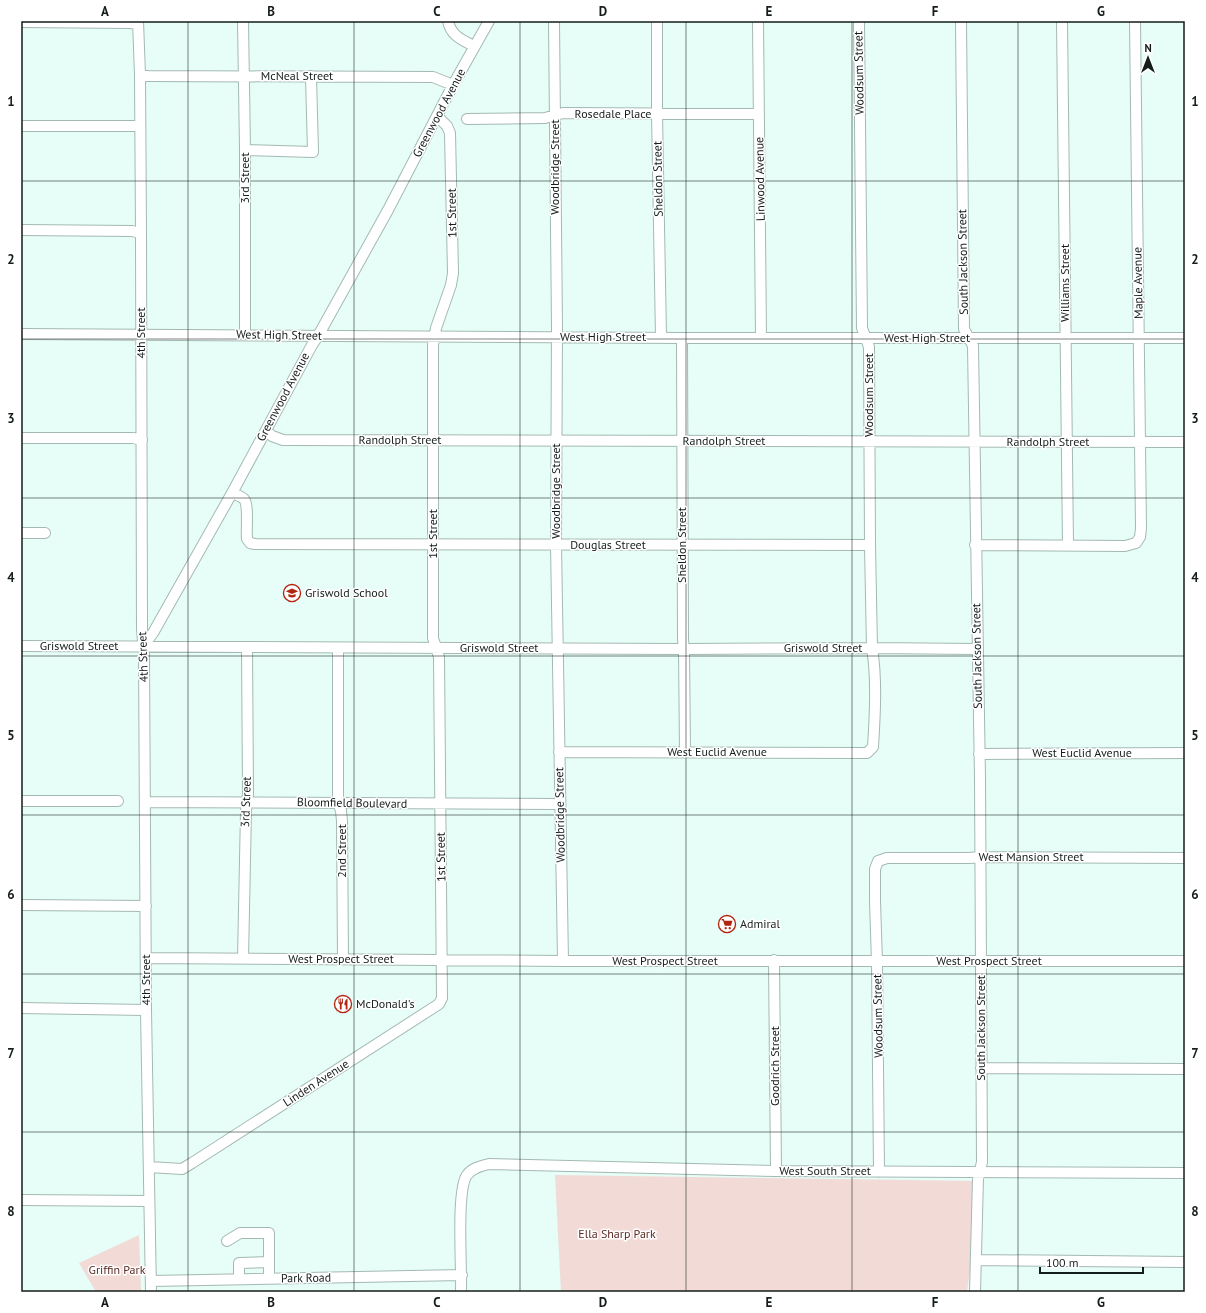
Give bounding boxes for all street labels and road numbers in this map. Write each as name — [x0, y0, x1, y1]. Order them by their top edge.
street label: Woodsum Street — [850, 31, 867, 115]
street label: Greenwood Avenue — [409, 66, 468, 160]
street label: McNeal Street — [261, 68, 333, 83]
street label: Rosedale Place — [575, 106, 651, 121]
street label: Woodbridge Street — [547, 119, 562, 215]
street label: Linwood Avenue — [751, 137, 768, 221]
street label: Sheldon Street — [649, 141, 666, 217]
street label: 3rd Street — [237, 153, 252, 203]
street label: 1st Street — [444, 188, 459, 238]
street label: South Jackson Street — [954, 209, 971, 315]
street label: Williams Street — [1057, 244, 1072, 322]
street label: Maple Avenue — [1129, 247, 1146, 319]
street label: 4th Street — [133, 307, 148, 359]
street label: West High Street — [236, 326, 322, 343]
street label: West High Street — [560, 329, 646, 344]
street label: West High Street — [884, 330, 970, 345]
street label: Greenwood Avenue — [253, 350, 312, 444]
street label: Woodsum Street — [861, 353, 876, 437]
street label: Randolph Street — [359, 432, 441, 447]
street label: Randolph Street — [683, 433, 765, 448]
street label: Randolph Street — [1007, 434, 1089, 449]
street label: Woodbridge Street — [548, 443, 563, 539]
street label: Sheldon Street — [674, 507, 689, 583]
street label: 1st Street — [425, 509, 440, 559]
street label: Douglas Street — [570, 537, 646, 552]
street label: South Jackson Street — [968, 603, 985, 709]
street label: 4th Street — [134, 631, 151, 683]
street label: Griswold Street — [40, 638, 118, 653]
street label: Griswold Street — [460, 640, 538, 655]
street label: Griswold Street — [784, 640, 862, 655]
street label: West Euclid Avenue — [667, 744, 767, 759]
street label: West Euclid Avenue — [1032, 745, 1132, 760]
street label: Woodbridge Street — [551, 767, 568, 863]
street label: 3rd Street — [237, 776, 254, 828]
street label: Bloomfield Boulevard — [297, 794, 407, 811]
street label: 2nd Street — [334, 824, 349, 878]
street label: 1st Street — [433, 832, 448, 882]
street label: West Mansion Street — [979, 849, 1083, 864]
street label: West Prospect Street — [288, 951, 394, 966]
street label: West Prospect Street — [612, 953, 718, 968]
street label: West Prospect Street — [936, 953, 1042, 968]
street label: 4th Street — [138, 954, 153, 1006]
street label: Woodsum Street — [869, 974, 886, 1058]
street label: South Jackson Street — [973, 975, 988, 1081]
street label: Goodrich Street — [767, 1026, 782, 1106]
street label: Linden Avenue — [280, 1056, 351, 1109]
street label: West South Street — [779, 1163, 871, 1178]
street label: Park Road — [281, 1270, 331, 1285]

